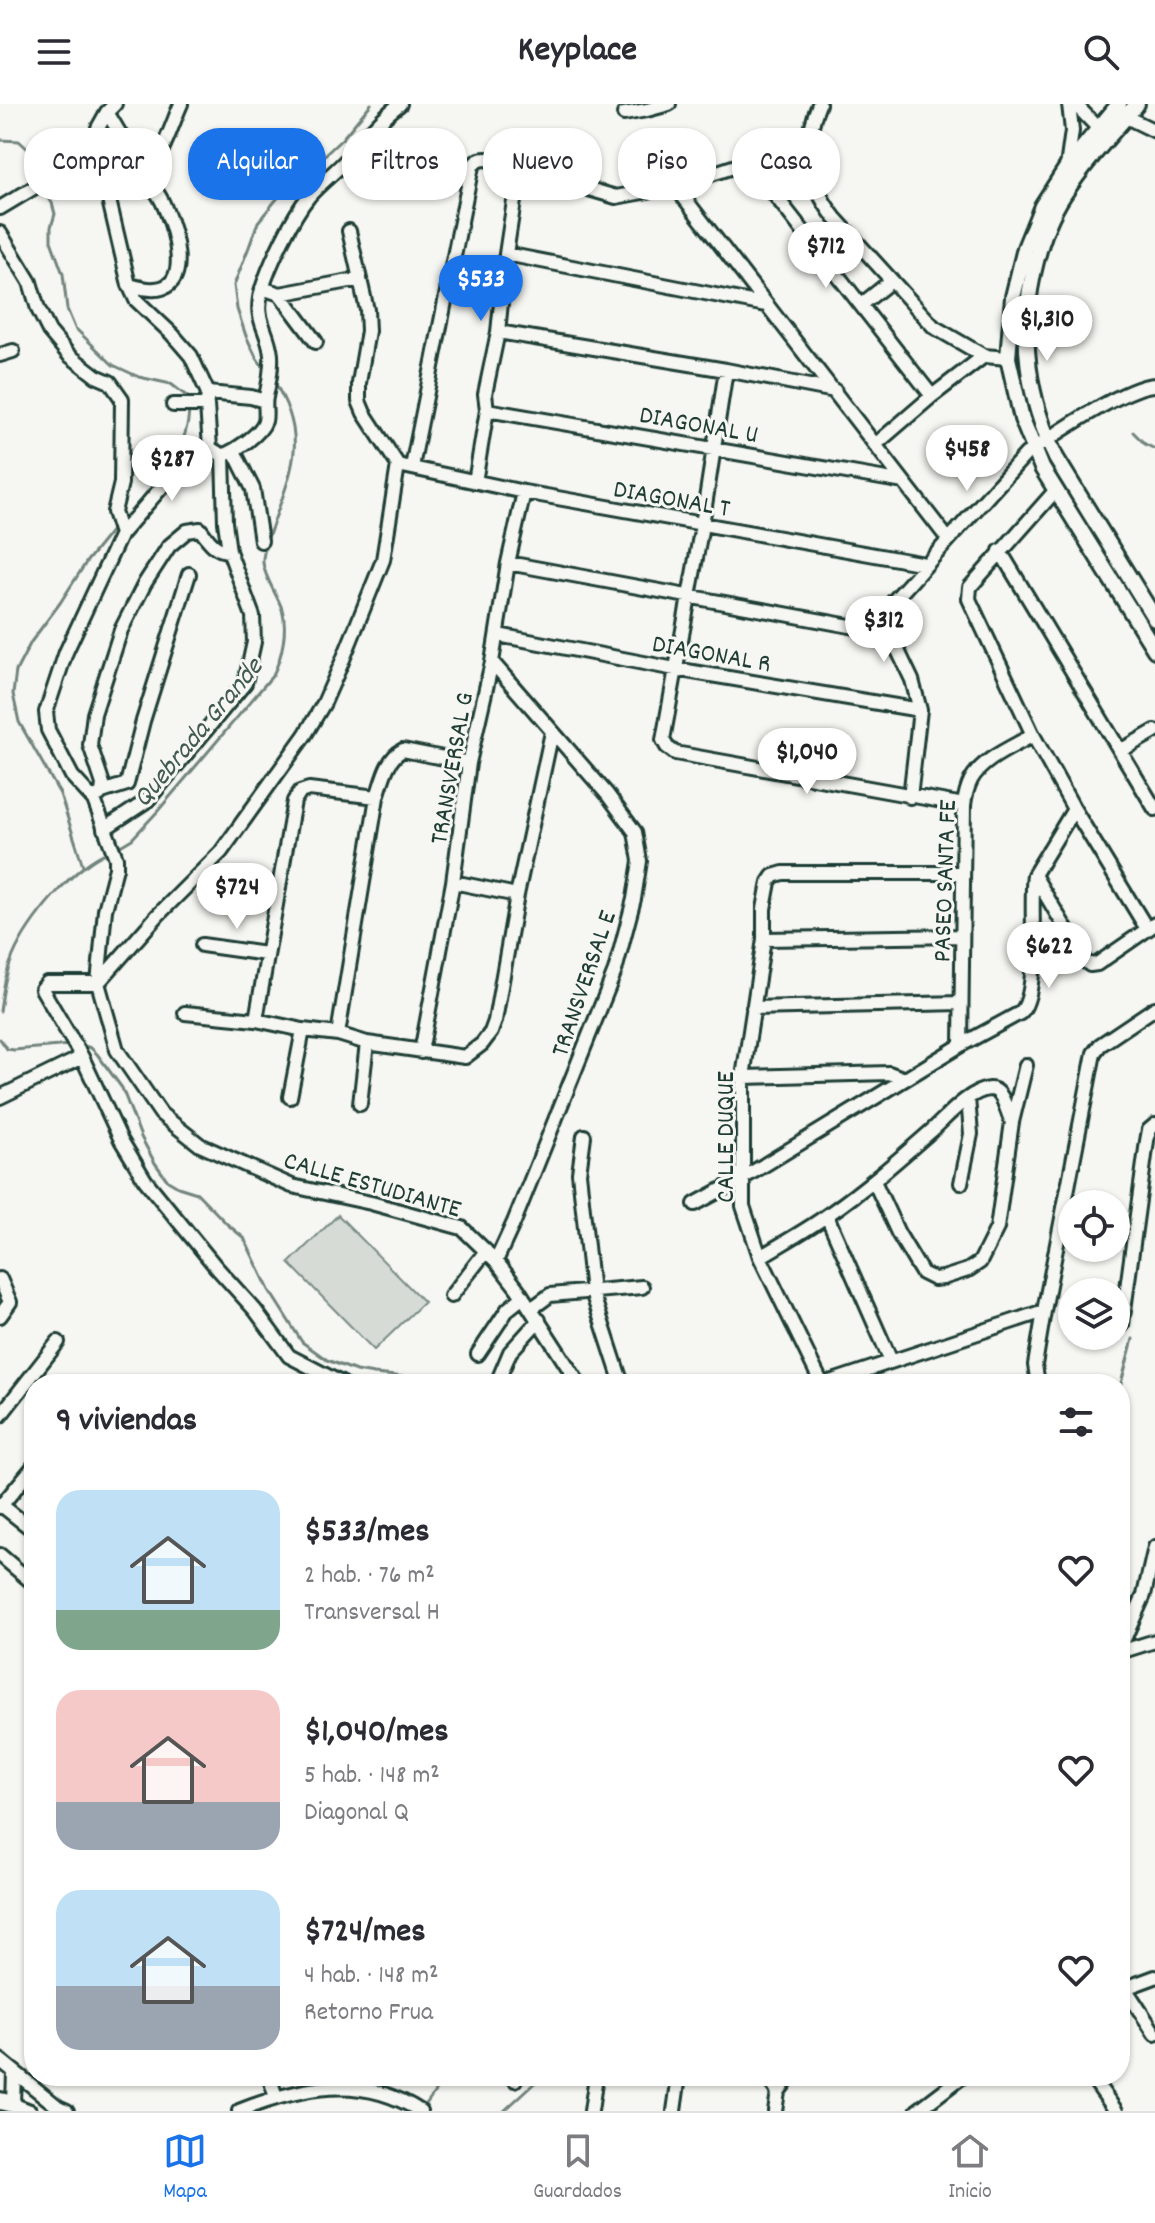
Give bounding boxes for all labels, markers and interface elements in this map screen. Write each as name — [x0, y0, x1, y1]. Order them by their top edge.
text: Keyplace — [518, 26, 637, 78]
icon: menu — [32, 30, 76, 74]
icon: search — [1079, 30, 1123, 74]
chip: Comprar — [24, 128, 172, 200]
chip: Alquilar — [188, 128, 326, 200]
chip: Filtros — [342, 128, 467, 200]
chip: Nuevo — [483, 128, 602, 200]
chip: Piso — [618, 128, 716, 200]
chip: Casa — [732, 128, 840, 200]
pin: $712 — [779, 222, 873, 290]
text: $712 — [806, 229, 846, 266]
pin: $533 — [434, 255, 528, 323]
text: $533 — [457, 262, 505, 299]
pin: $1,310 — [982, 295, 1112, 363]
text: $1,310 — [1019, 302, 1075, 339]
street label: DIAGONAL U — [636, 398, 761, 455]
pin: $458 — [920, 425, 1014, 493]
text: $458 — [944, 432, 990, 469]
pin: $287 — [125, 435, 219, 503]
text: $287 — [150, 442, 194, 479]
street label: DIAGONAL T — [610, 472, 733, 529]
pin: $312 — [837, 596, 931, 664]
text: $312 — [863, 603, 905, 640]
street label: DIAGONAL R — [649, 627, 774, 684]
water label: Quebrada Grande — [125, 649, 276, 818]
street label: TRANSVERSAL G — [422, 690, 485, 848]
pin: $1,040 — [742, 728, 872, 796]
text: $1,040 — [776, 735, 838, 772]
street label: PASEO SANTA FE — [925, 799, 968, 963]
pin: $724 — [190, 863, 284, 931]
text: $724 — [214, 870, 260, 907]
street label: TRANSVERSAL E — [543, 906, 628, 1062]
pin: $622 — [1002, 922, 1096, 990]
text: $622 — [1025, 929, 1073, 966]
street label: CALLE DUQUE — [709, 1071, 746, 1203]
street label: CALLE ESTUDIANTE — [279, 1143, 465, 1229]
map controls — [1058, 1190, 1130, 1350]
button: locate — [1058, 1190, 1130, 1262]
button: layers — [1058, 1278, 1130, 1350]
text: 9 viviendas — [56, 1398, 197, 1447]
icon: filters — [1054, 1400, 1098, 1444]
text: $533/mes — [304, 1509, 430, 1558]
icon: home — [120, 1522, 216, 1618]
icon: heart — [1054, 1548, 1098, 1592]
text: 2 hab. · 76 m² — [304, 1558, 435, 1595]
text: Transversal H — [304, 1595, 440, 1632]
text: $1,040/mes — [304, 1709, 449, 1758]
icon: home — [120, 1722, 216, 1818]
icon: heart — [1054, 1748, 1098, 1792]
text: 5 hab. · 148 m² — [304, 1758, 440, 1795]
text: Diagonal Q — [304, 1795, 409, 1832]
text: $724/mes — [304, 1909, 426, 1958]
icon: home — [120, 1922, 216, 2018]
icon: heart — [1054, 1948, 1098, 1992]
text: 4 hab. · 148 m² — [304, 1958, 438, 1995]
text: Retorno Frua — [304, 1995, 433, 2032]
tab: Mapa — [163, 2129, 207, 2208]
tab: Guardados — [533, 2129, 622, 2208]
tab: Inicio — [948, 2129, 992, 2208]

